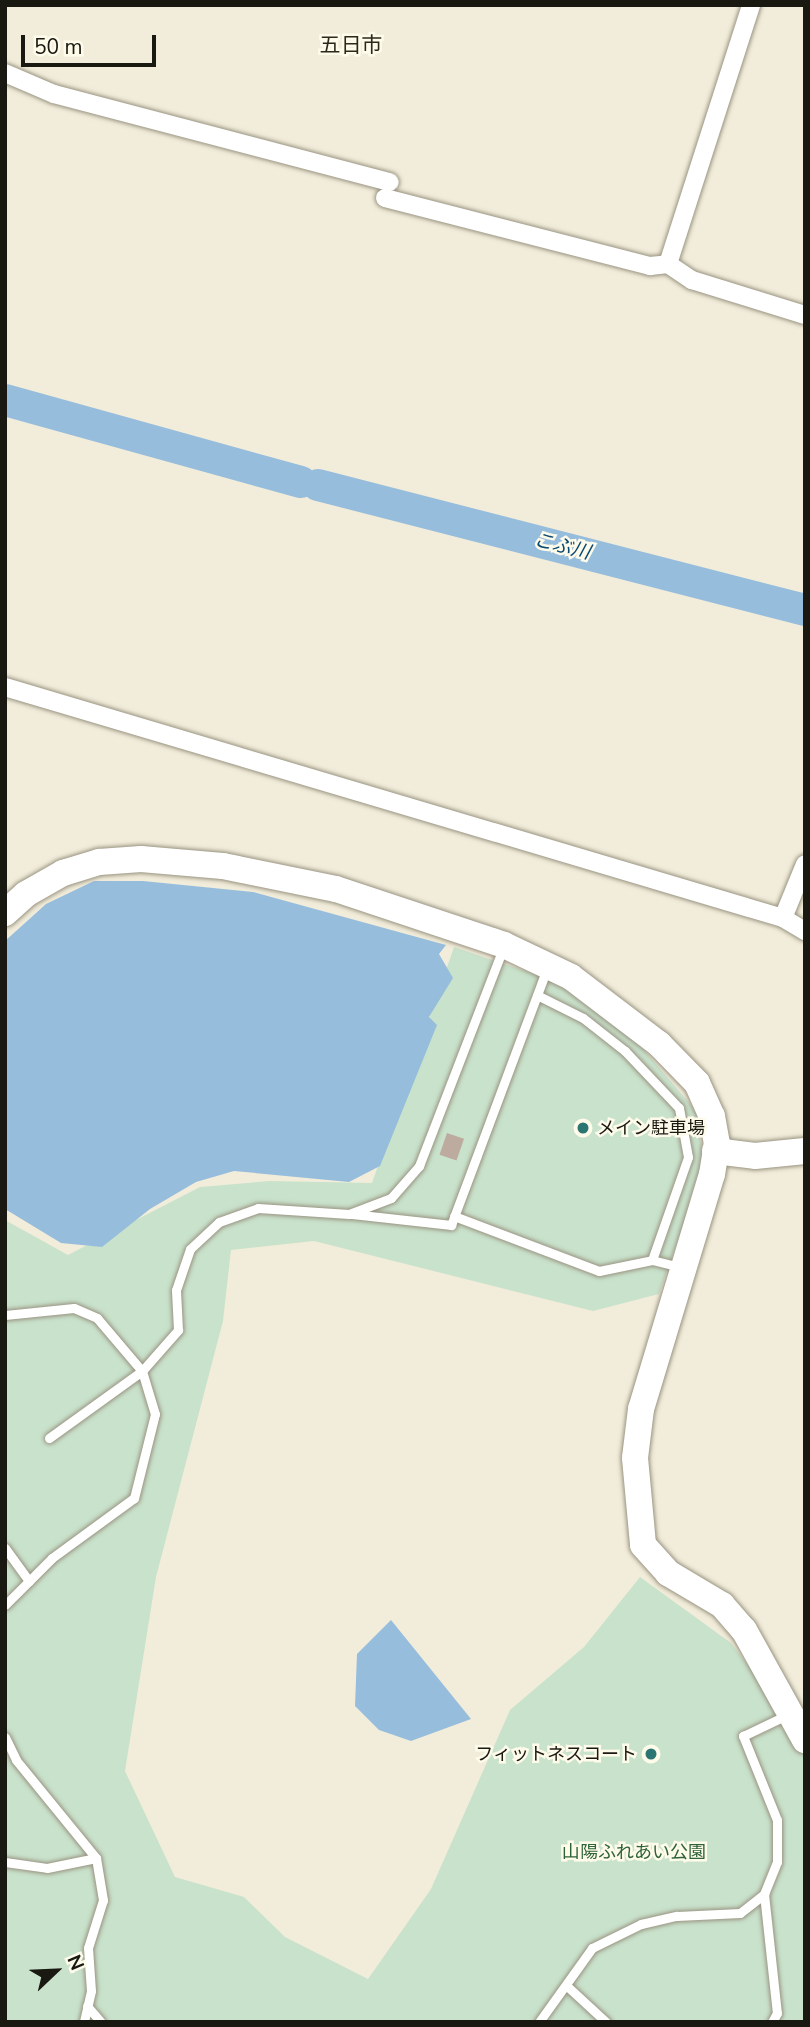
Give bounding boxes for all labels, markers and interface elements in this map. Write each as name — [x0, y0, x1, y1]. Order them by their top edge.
scale bar — [24, 21, 159, 65]
district label: 五日市 — [320, 32, 382, 58]
text: 50 m — [34, 33, 83, 61]
water label: こぶ川 — [532, 529, 592, 565]
place label: メイン駐車場 — [597, 1117, 705, 1139]
marker: メイン駐車場 — [575, 1120, 591, 1136]
place label: フィットネスコート — [475, 1743, 637, 1765]
marker: フィットネスコート — [643, 1746, 659, 1762]
park label: 山陽ふれあい公園 — [562, 1841, 706, 1863]
north arrow — [21, 1936, 91, 2006]
text: N — [61, 1951, 90, 1974]

